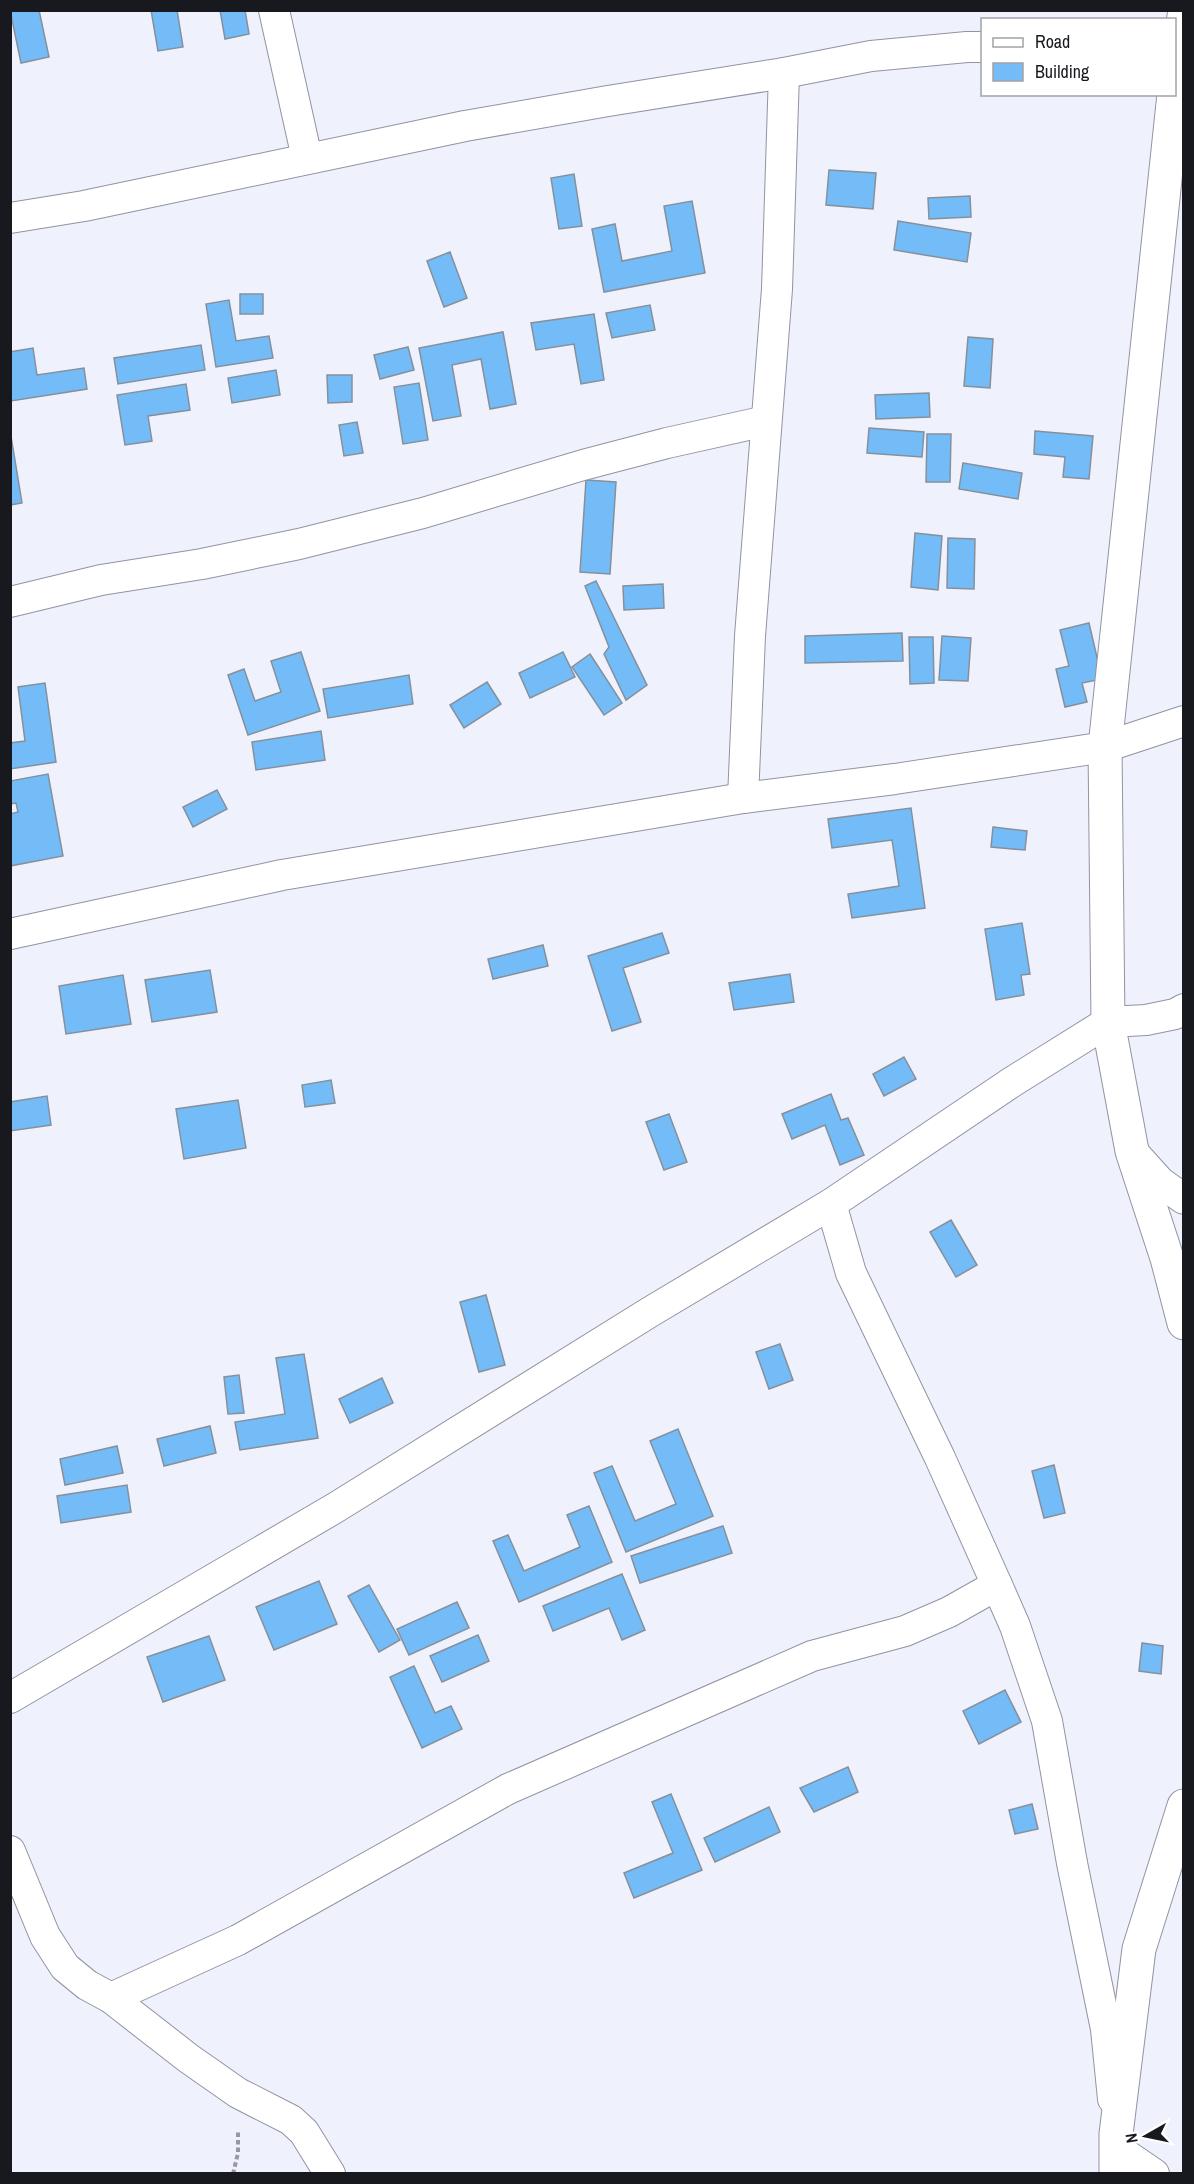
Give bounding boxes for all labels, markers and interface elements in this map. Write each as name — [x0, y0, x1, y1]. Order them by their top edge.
legend — [981, 18, 1176, 96]
text: Road — [1035, 29, 1070, 54]
text: Building — [1035, 59, 1090, 84]
north arrow — [1116, 2106, 1176, 2166]
text: N — [1120, 2132, 1143, 2145]

